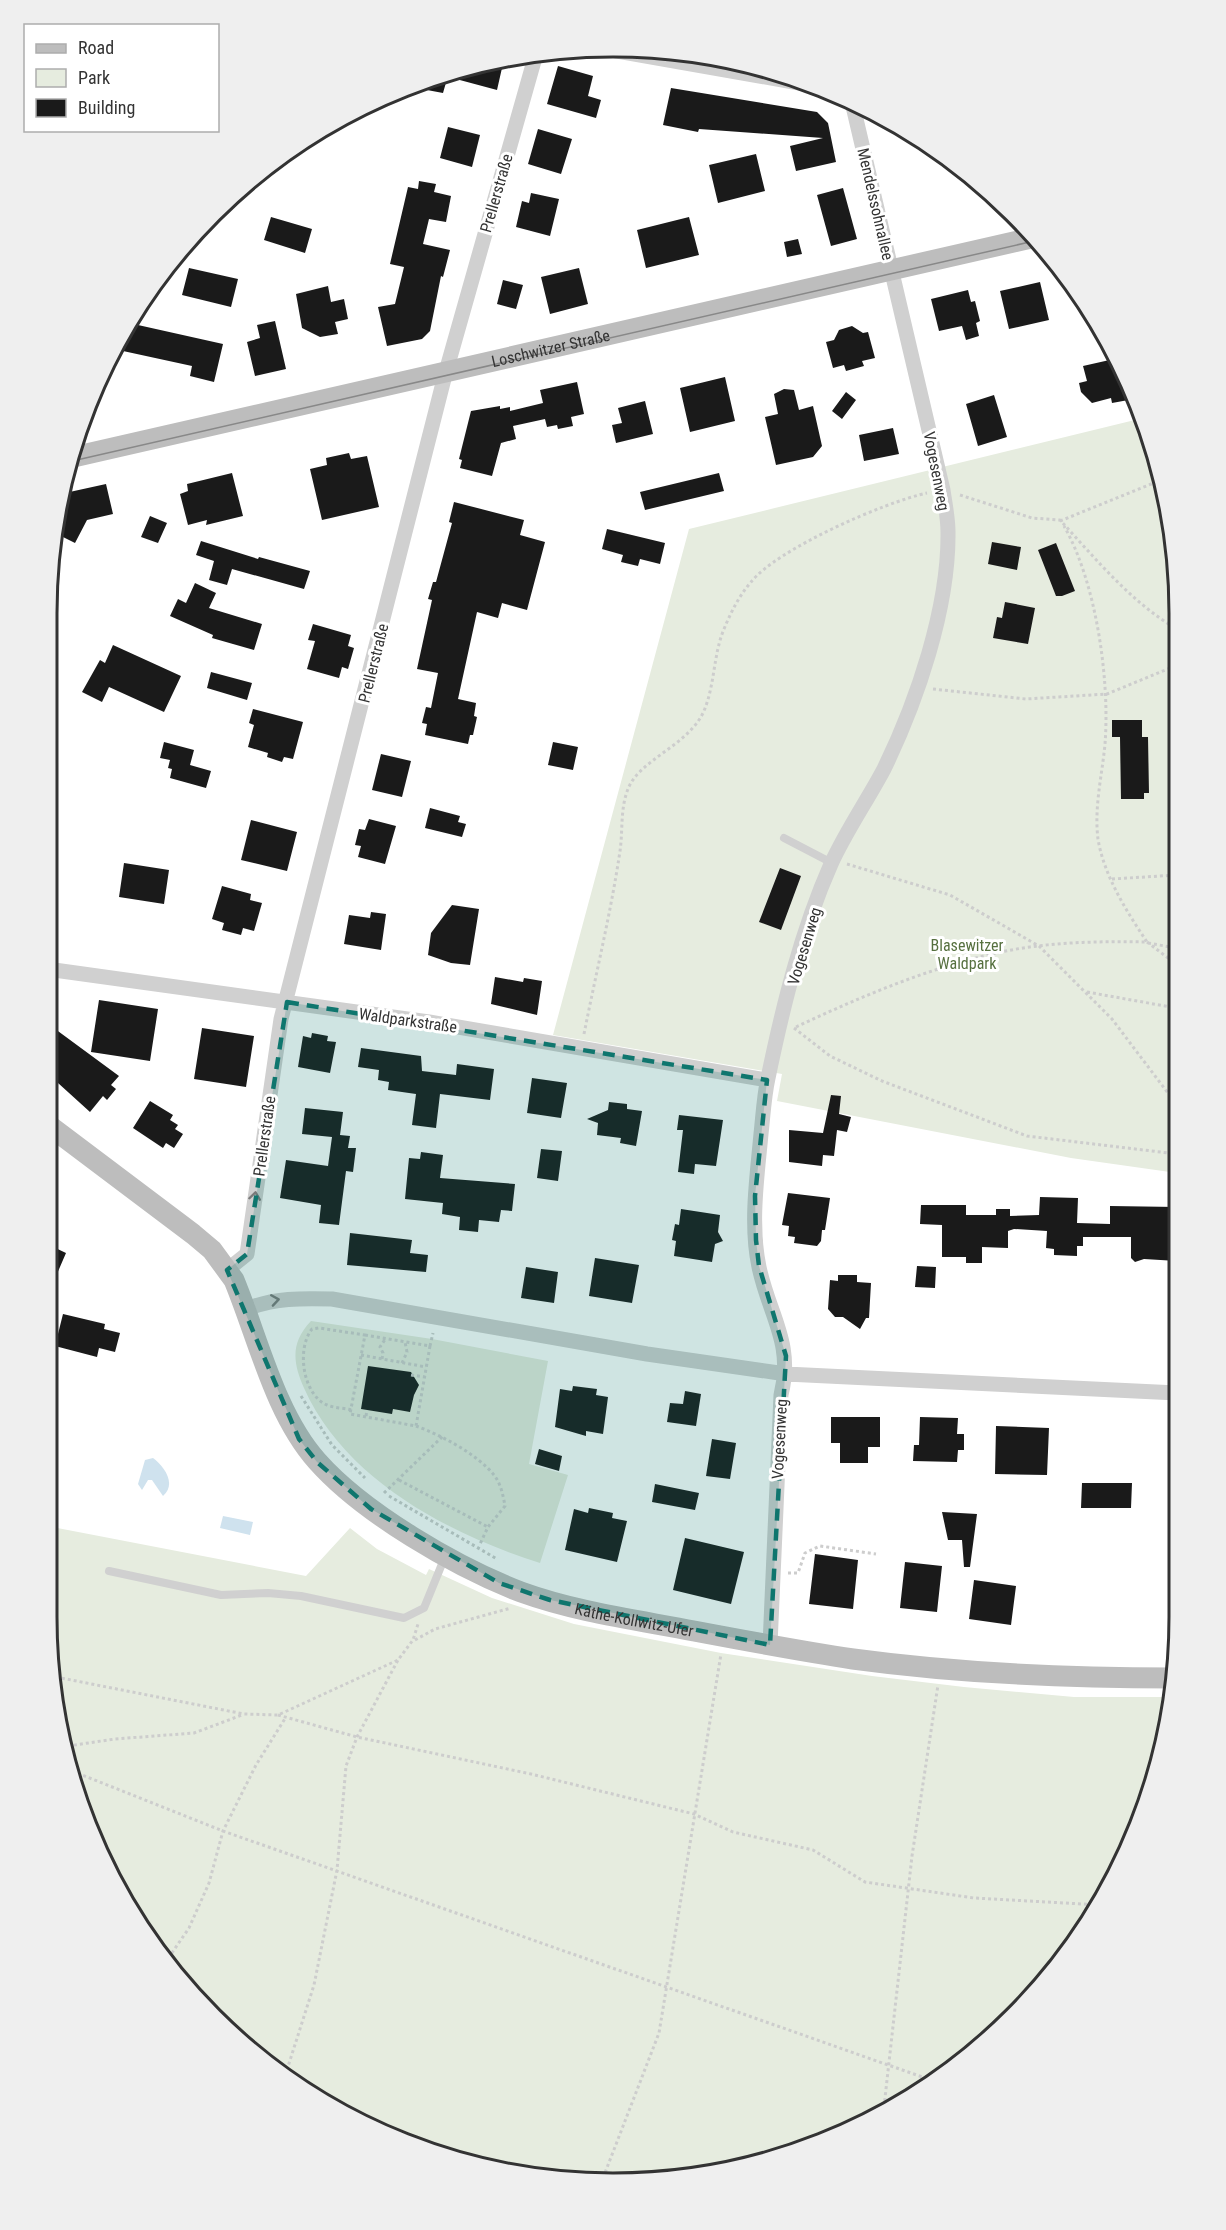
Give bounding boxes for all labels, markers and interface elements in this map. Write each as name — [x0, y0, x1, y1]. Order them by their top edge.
legend — [24, 24, 219, 132]
text: Road — [78, 37, 114, 58]
text: Park — [78, 67, 110, 88]
text: Building — [78, 97, 135, 118]
street label: Mendelssohnallee — [853, 146, 898, 262]
street label: Prellerstraße — [476, 152, 517, 235]
street label: Loschwitzer Straße — [490, 326, 612, 371]
street label: Vogesenweg — [920, 430, 954, 512]
street label: Prellerstraße — [354, 622, 392, 705]
street label: Vogesenweg — [784, 905, 825, 987]
park label: Blasewitzer Waldpark — [931, 936, 1004, 973]
street label: Waldparkstraße — [358, 1004, 458, 1037]
street label: Prellerstraße — [249, 1095, 280, 1177]
one-way arrow — [249, 1191, 261, 1201]
one-way arrow — [270, 1294, 280, 1307]
street label: Vogesenweg — [768, 1398, 791, 1480]
street label: Käthe-Kollwitz-Ufer — [573, 1599, 695, 1641]

